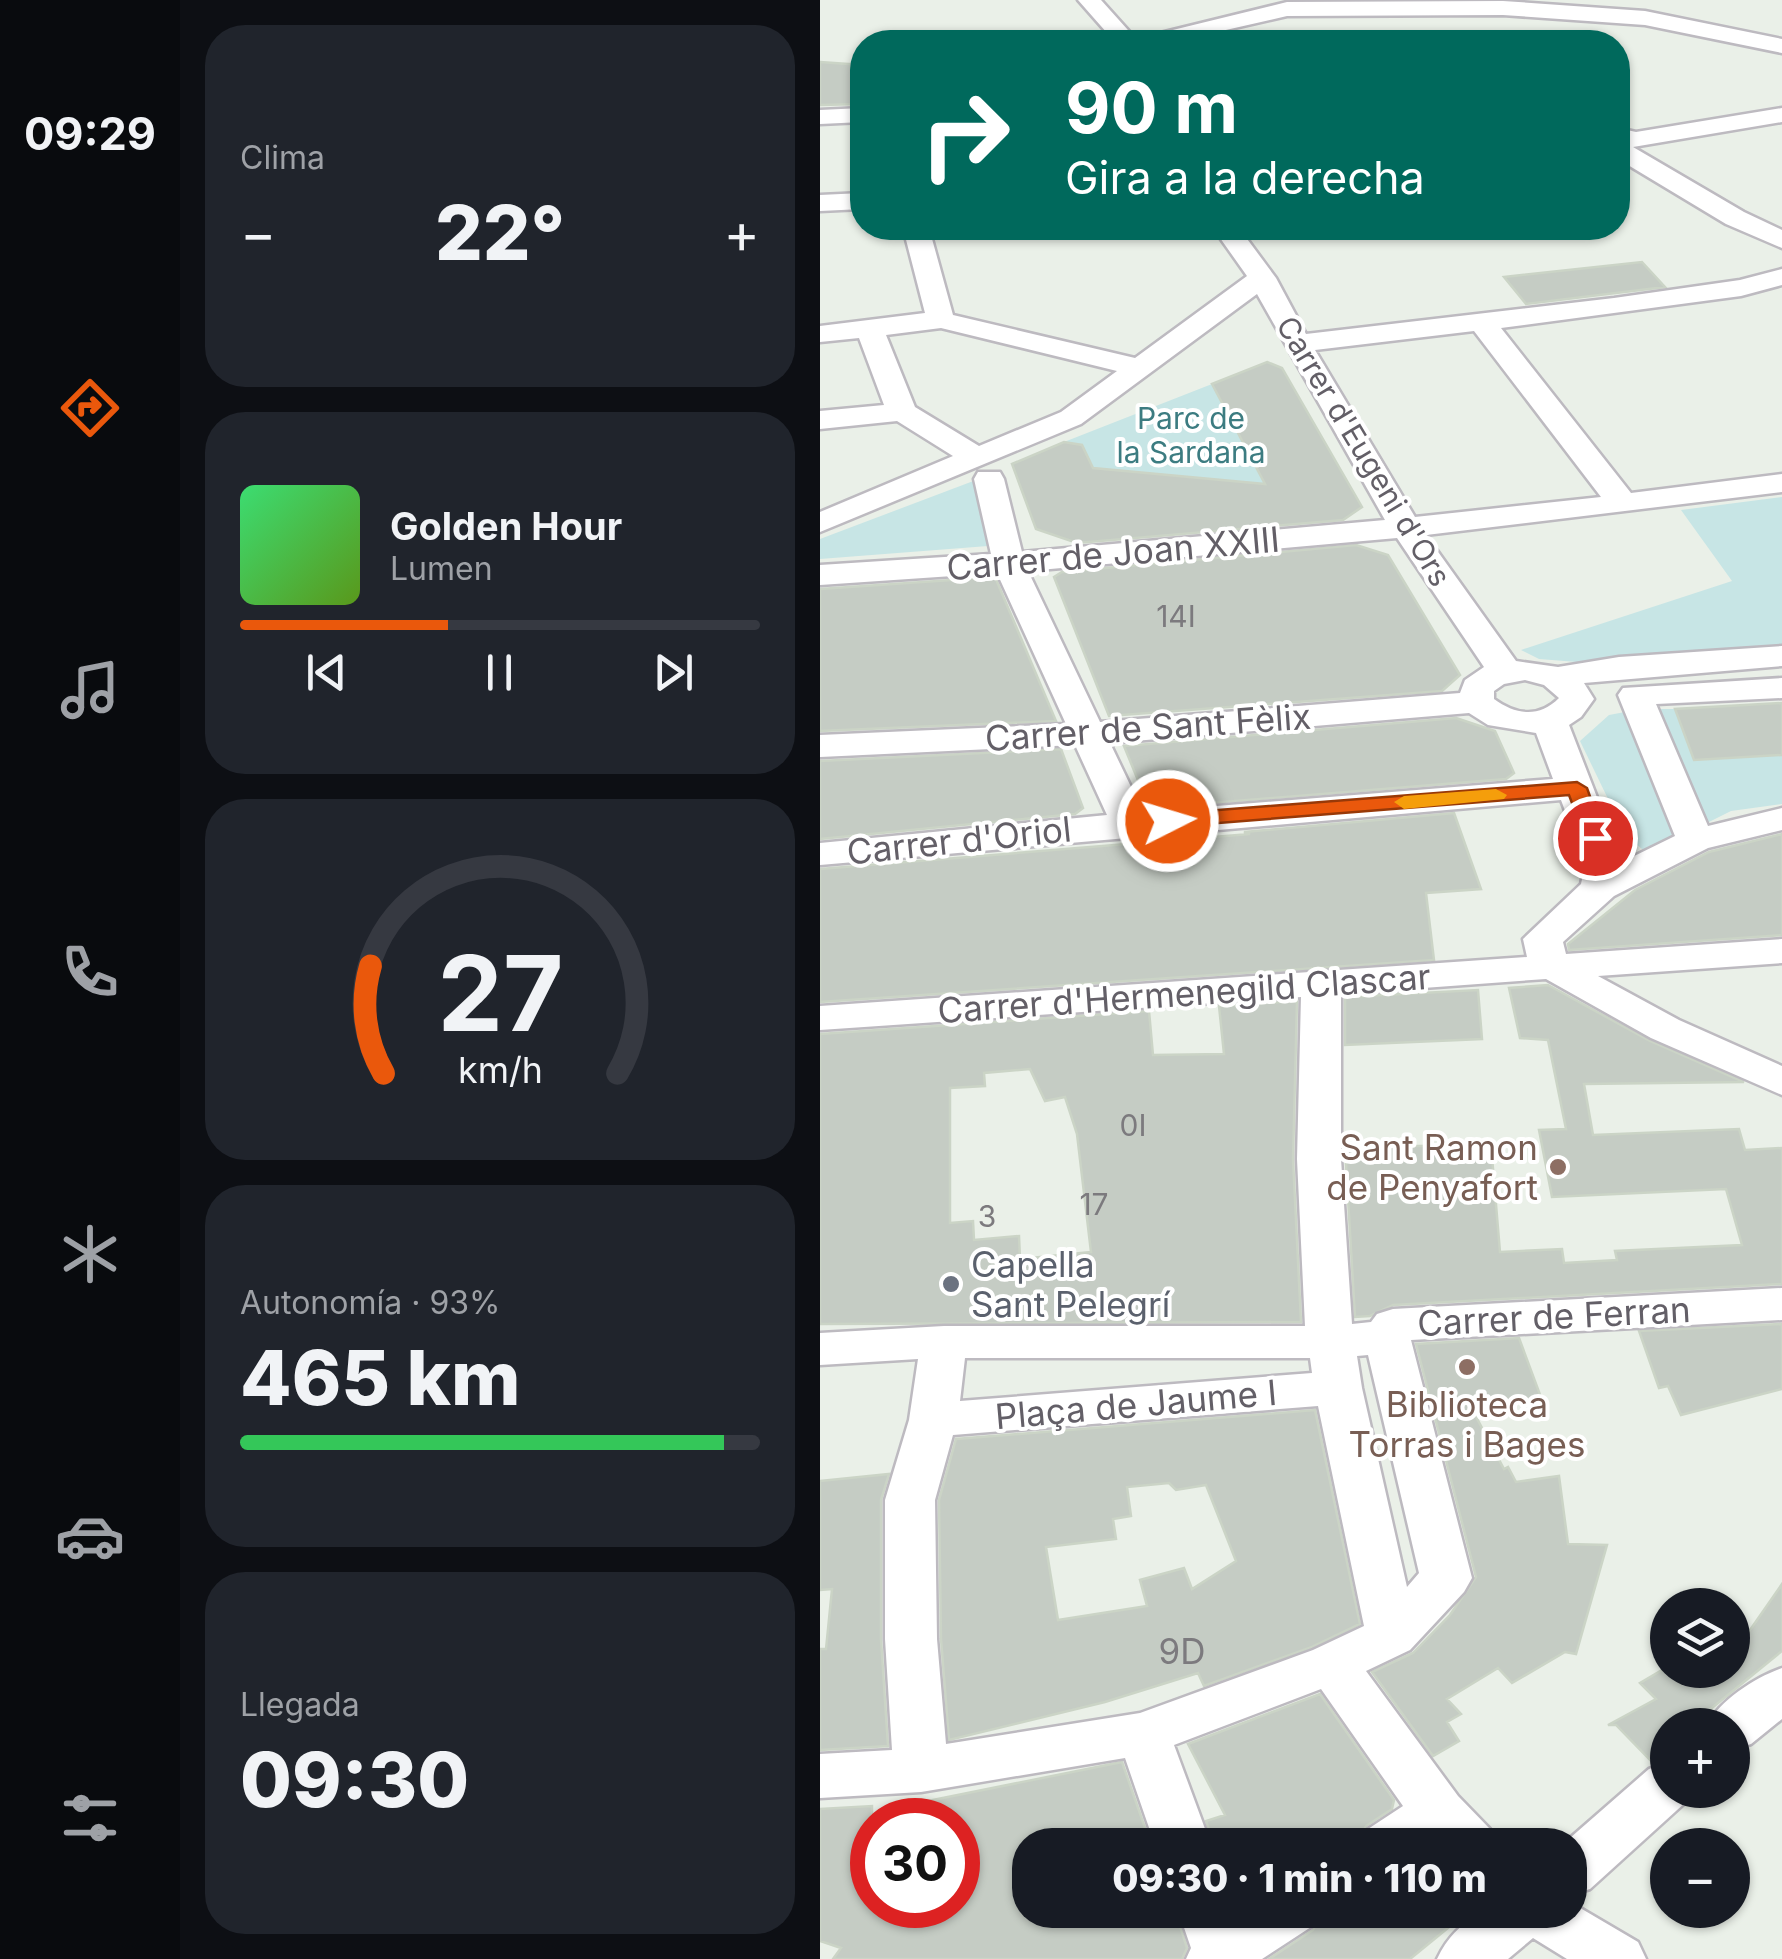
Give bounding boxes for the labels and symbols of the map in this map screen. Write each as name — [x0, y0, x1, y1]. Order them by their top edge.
street label: Carrer d'Eugeni d'Ors — [1269, 310, 1459, 592]
park label: Parc de la Sardana — [1116, 400, 1266, 470]
street label: Carrer de Joan XXIII — [945, 518, 1281, 588]
house number: 14I — [1156, 598, 1196, 634]
street label: Carrer de Sant Fèlix — [984, 695, 1312, 759]
position arrow — [1116, 769, 1220, 873]
pin — [1553, 796, 1638, 881]
street label: Carrer d'Oriol — [845, 807, 1073, 873]
street label: Carrer d'Hermenegild Clascar — [936, 955, 1432, 1031]
house number: 0I — [1120, 1107, 1146, 1143]
place label: Sant Ramon de Penyafort — [1326, 1126, 1538, 1208]
marker: Sant Ramon de Penyafort — [1547, 1156, 1569, 1178]
house number: 17 — [1079, 1186, 1109, 1222]
house number: 3 — [978, 1198, 996, 1234]
place label: Capella Sant Pelegrí — [971, 1243, 1171, 1325]
marker: Capella Sant Pelegrí — [940, 1273, 962, 1295]
street label: Carrer de Ferran — [1416, 1288, 1692, 1344]
marker: Biblioteca Torras i Bages — [1456, 1356, 1478, 1378]
street label: Plaça de Jaume I — [993, 1371, 1279, 1437]
place label: Biblioteca Torras i Bages — [1349, 1383, 1585, 1465]
house number: 9D — [1159, 1630, 1205, 1672]
speed limit sign: 30 — [850, 1798, 980, 1928]

